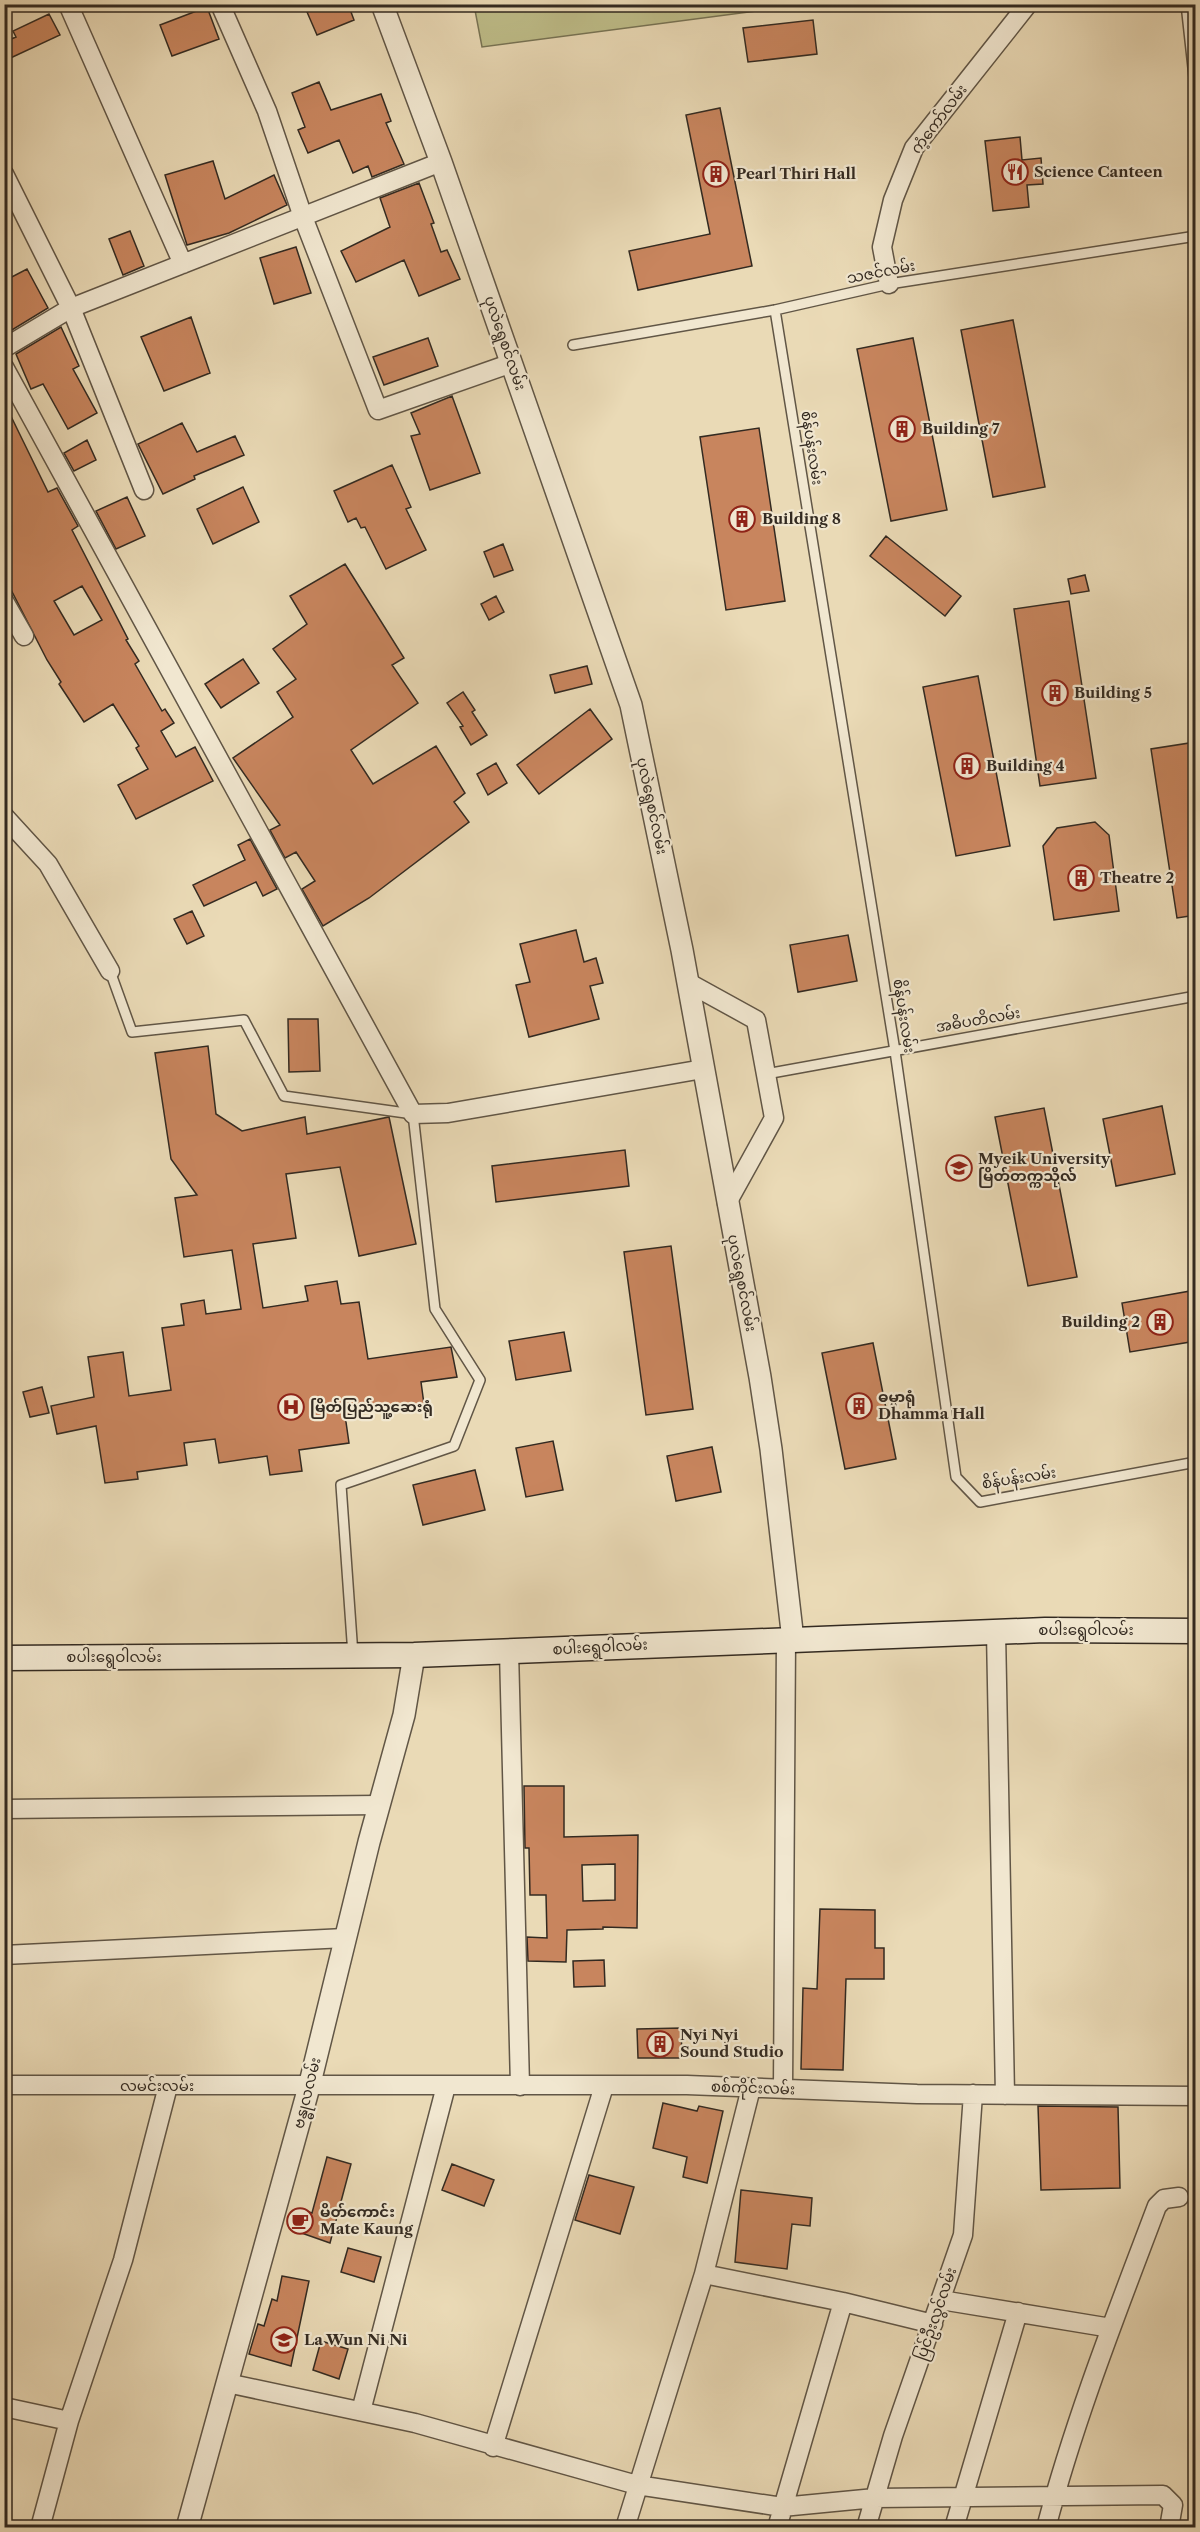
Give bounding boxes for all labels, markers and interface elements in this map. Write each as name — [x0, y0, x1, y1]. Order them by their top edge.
street label: ကံ့ကော်လမ်း — [906, 80, 972, 158]
restaurant icon: Science Canteen — [1000, 157, 1030, 187]
building icon: Pearl Thiri Hall — [701, 159, 731, 189]
place label: Science Canteen — [1034, 162, 1163, 181]
place label: Pearl Thiri Hall — [736, 164, 856, 183]
street label: သဇင်လမ်း — [845, 256, 917, 287]
street label: ပုလဲရွေစင်လမ်း — [478, 293, 531, 394]
street label: စိန်ပန်းလမ်း — [794, 410, 828, 487]
building icon: Building 7 — [887, 414, 917, 444]
place label: Building 7 — [922, 419, 1000, 438]
building icon: Building 8 — [727, 504, 757, 534]
place label: Building 8 — [762, 509, 841, 528]
building icon: Building 5 — [1040, 678, 1070, 708]
place label: Building 5 — [1074, 683, 1152, 702]
building icon: Building 4 — [952, 751, 982, 781]
street label: ပုလဲရွေစင်လမ်း — [630, 756, 672, 857]
place label: Building 4 — [986, 756, 1065, 775]
building icon: Theatre 2 — [1066, 863, 1096, 893]
place label: Theatre 2 — [1100, 868, 1174, 887]
street label: စိန်ပန်းလမ်း — [886, 978, 920, 1055]
street label: အဓိပတိလမ်း — [934, 1003, 1022, 1036]
place label: Myeik University မြိတ်တက္ကသိုလ် — [978, 1149, 1111, 1188]
school or university icon: Myeik University မြိတ်တက္ကသိုလ် — [944, 1153, 974, 1183]
street label: ပုလဲရွေစင်လမ်း — [721, 1233, 761, 1334]
building icon: Building 2 — [1145, 1307, 1175, 1337]
place label: Building 2 — [1061, 1312, 1140, 1331]
place label: ဓမ္မာရုံ Dhamma Hall — [878, 1387, 985, 1423]
building icon: ဓမ္မာရုံ Dhamma Hall — [844, 1391, 874, 1421]
hospital icon: မြိတ်ပြည်သူ့ဆေးရုံ — [276, 1392, 306, 1422]
place label: မြိတ်ပြည်သူ့ဆေးရုံ — [310, 1397, 433, 1419]
street label: စိန်ပန်းလမ်း — [981, 1462, 1058, 1496]
street label: စပါးရွေဝါလမ်း — [1038, 1620, 1134, 1642]
street label: စပါးရွေဝါလမ်း — [552, 1635, 648, 1661]
street label: စပါးရွေဝါလမ်း — [66, 1647, 162, 1669]
place label: Nyi Nyi Sound Studio — [680, 2025, 784, 2061]
building icon: Nyi Nyi Sound Studio — [645, 2029, 675, 2059]
street label: ဗန္ဓုလလမ်း — [289, 2055, 328, 2131]
street label: လမင်းလမ်း — [120, 2076, 194, 2095]
street label: စစ်ကိုင်းလမ်း — [710, 2077, 795, 2101]
place label: မိတ်ကောင်း Mate Kaung — [320, 2202, 413, 2238]
cafe icon: မိတ်ကောင်း Mate Kaung — [285, 2206, 315, 2236]
street label: ပြင်ဦးလွင်လမ်း — [911, 2265, 963, 2364]
school or university icon: La Wun Ni Ni — [269, 2325, 299, 2355]
place label: La Wun Ni Ni — [304, 2330, 408, 2349]

